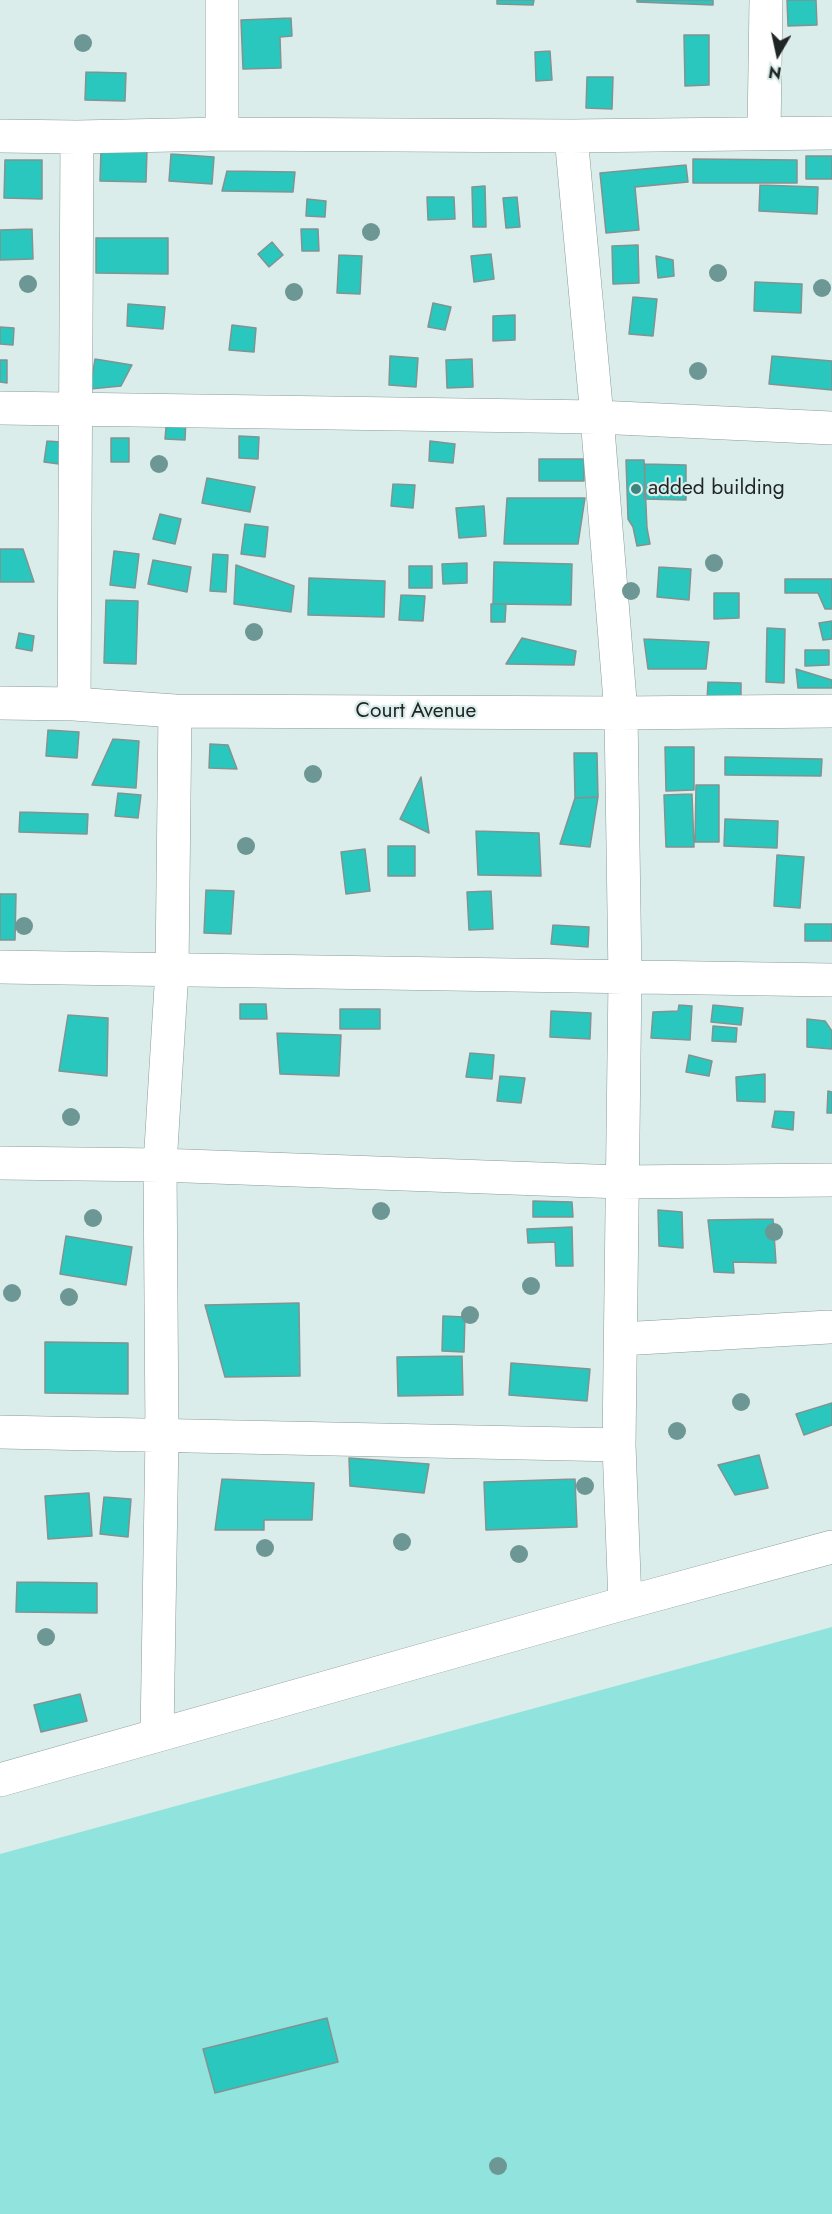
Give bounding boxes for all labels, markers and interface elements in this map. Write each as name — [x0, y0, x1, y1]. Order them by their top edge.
north arrow — [748, 24, 808, 84]
text: N — [767, 60, 783, 85]
place label: added building — [648, 476, 785, 502]
marker: added building — [629, 482, 643, 496]
street label: Court Avenue — [356, 699, 476, 725]

